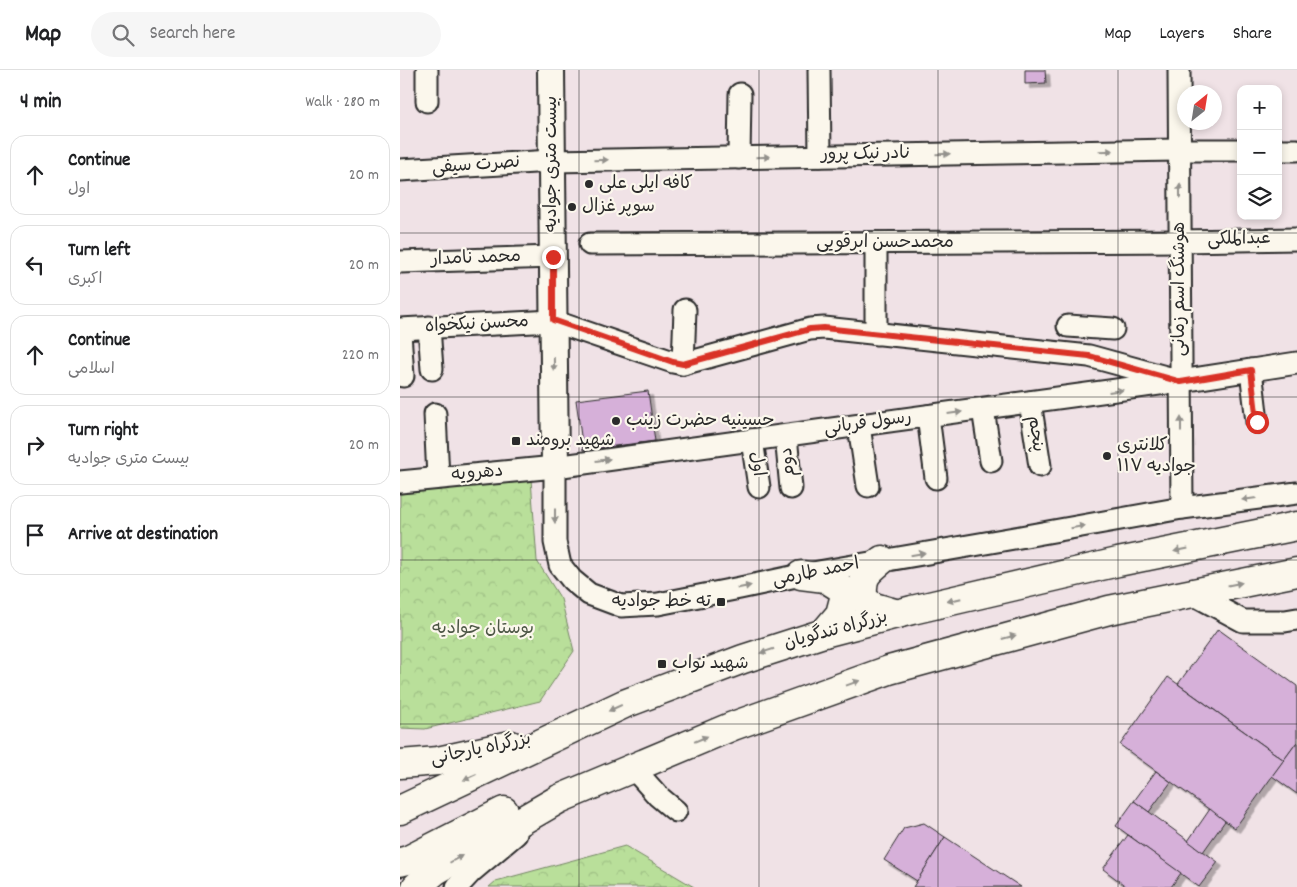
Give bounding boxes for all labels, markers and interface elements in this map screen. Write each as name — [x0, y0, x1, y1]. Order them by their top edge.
search box — [91, 12, 441, 57]
text: Map — [25, 18, 61, 52]
icon: search — [109, 21, 137, 49]
text: Search here — [149, 21, 235, 48]
text: Map — [1104, 22, 1131, 47]
text: Layers — [1159, 22, 1205, 47]
text: Share — [1233, 22, 1272, 47]
north arrow — [1177, 85, 1222, 130]
map controls — [1237, 85, 1282, 220]
button: + — [1237, 85, 1282, 130]
text: 4 min — [20, 88, 62, 118]
text: Walk · 280 m — [305, 91, 380, 114]
street label: بیست متری جوادیه — [540, 96, 565, 232]
button: − — [1237, 130, 1282, 175]
street label: نادر نیک پرور — [819, 142, 911, 168]
one-way arrow — [1098, 147, 1114, 155]
text: Continue — [68, 148, 130, 175]
street label: نصرت سیفی — [431, 150, 521, 182]
one-way arrow — [935, 150, 951, 158]
one-way arrow — [755, 153, 771, 161]
one-way arrow — [593, 156, 609, 164]
icon: ahead — [21, 161, 49, 189]
text: 20 m — [349, 164, 379, 187]
place label: کافه ایلی علی — [599, 172, 693, 197]
button: layers — [1237, 175, 1282, 220]
text: اول — [68, 178, 90, 201]
marker: کافه ایلی علی — [583, 178, 595, 190]
one-way arrow — [1176, 183, 1184, 199]
place label: سوپر غزال — [582, 195, 655, 220]
marker: سوپر غزال — [566, 201, 578, 213]
street label: هوشنگ اسم زمانی — [1168, 222, 1193, 356]
street label: عبدالملکی — [1207, 227, 1271, 253]
street label: محمدحسن ابرقویی — [816, 231, 954, 256]
text: Turn left — [68, 238, 131, 265]
street label: محمد نامدار — [429, 245, 521, 273]
route end — [542, 246, 565, 269]
icon: left — [21, 251, 49, 279]
text: 20 m — [349, 254, 379, 277]
text: اکبری — [68, 268, 102, 291]
street label: محسن نیکخواه — [425, 310, 529, 340]
text: Continue — [68, 328, 130, 355]
icon: ahead — [21, 341, 49, 369]
text: 220 m — [342, 344, 379, 367]
one-way arrow — [550, 356, 558, 372]
text: اسلامی — [68, 358, 115, 381]
one-way arrow — [1108, 386, 1124, 394]
street label: رسول قربانی — [823, 405, 913, 443]
one-way arrow — [947, 408, 963, 416]
place label: حسینیه حضرت زینب — [626, 409, 774, 434]
route start — [1246, 411, 1269, 434]
street label: پنجم — [1020, 414, 1050, 454]
marker: حسینیه حضرت زینب — [610, 415, 622, 427]
one-way arrow — [1177, 416, 1185, 432]
text: Turn right — [68, 418, 139, 445]
place label: شهید برومند — [526, 429, 614, 454]
icon: right — [21, 431, 49, 459]
text: 20 m — [349, 434, 379, 457]
place label: کلانتری ۱۱۷ جوادیه — [1117, 434, 1196, 480]
marker: شهید برومند — [510, 435, 522, 447]
street label: دوم — [775, 446, 803, 478]
text: بیست متری جوادیه — [68, 448, 190, 471]
street label: اول — [742, 450, 770, 478]
marker: کلانتری ۱۱۷ جوادیه — [1101, 450, 1113, 462]
one-way arrow — [595, 456, 611, 464]
street label: دهرویه — [450, 459, 504, 489]
one-way arrow — [1240, 495, 1256, 503]
one-way arrow — [551, 508, 559, 524]
icon: arrive — [21, 521, 49, 549]
text: Arrive at destination — [68, 522, 218, 549]
one-way arrow — [1071, 522, 1087, 530]
one-way arrow — [1172, 546, 1188, 554]
one-way arrow — [911, 550, 927, 558]
street label: احمد طارمی — [770, 552, 862, 594]
one-way arrow — [1228, 580, 1243, 588]
one-way arrow — [737, 583, 752, 591]
place label: ته خط جوادیه — [612, 590, 712, 615]
marker: ته خط جوادیه — [715, 596, 727, 608]
one-way arrow — [946, 596, 961, 604]
street label: بزرگراه تندگویان — [781, 605, 891, 657]
park label: بوستان جوادیه — [432, 617, 534, 642]
one-way arrow — [1002, 633, 1017, 641]
one-way arrow — [759, 647, 774, 655]
place label: شهید نواب — [672, 652, 749, 677]
marker: شهید نواب — [656, 658, 668, 670]
one-way arrow — [846, 679, 861, 687]
one-way arrow — [608, 704, 622, 712]
street label: بزرگراه یارجانی — [428, 727, 534, 773]
one-way arrow — [694, 735, 708, 743]
one-way arrow — [462, 772, 477, 781]
one-way arrow — [449, 854, 462, 863]

